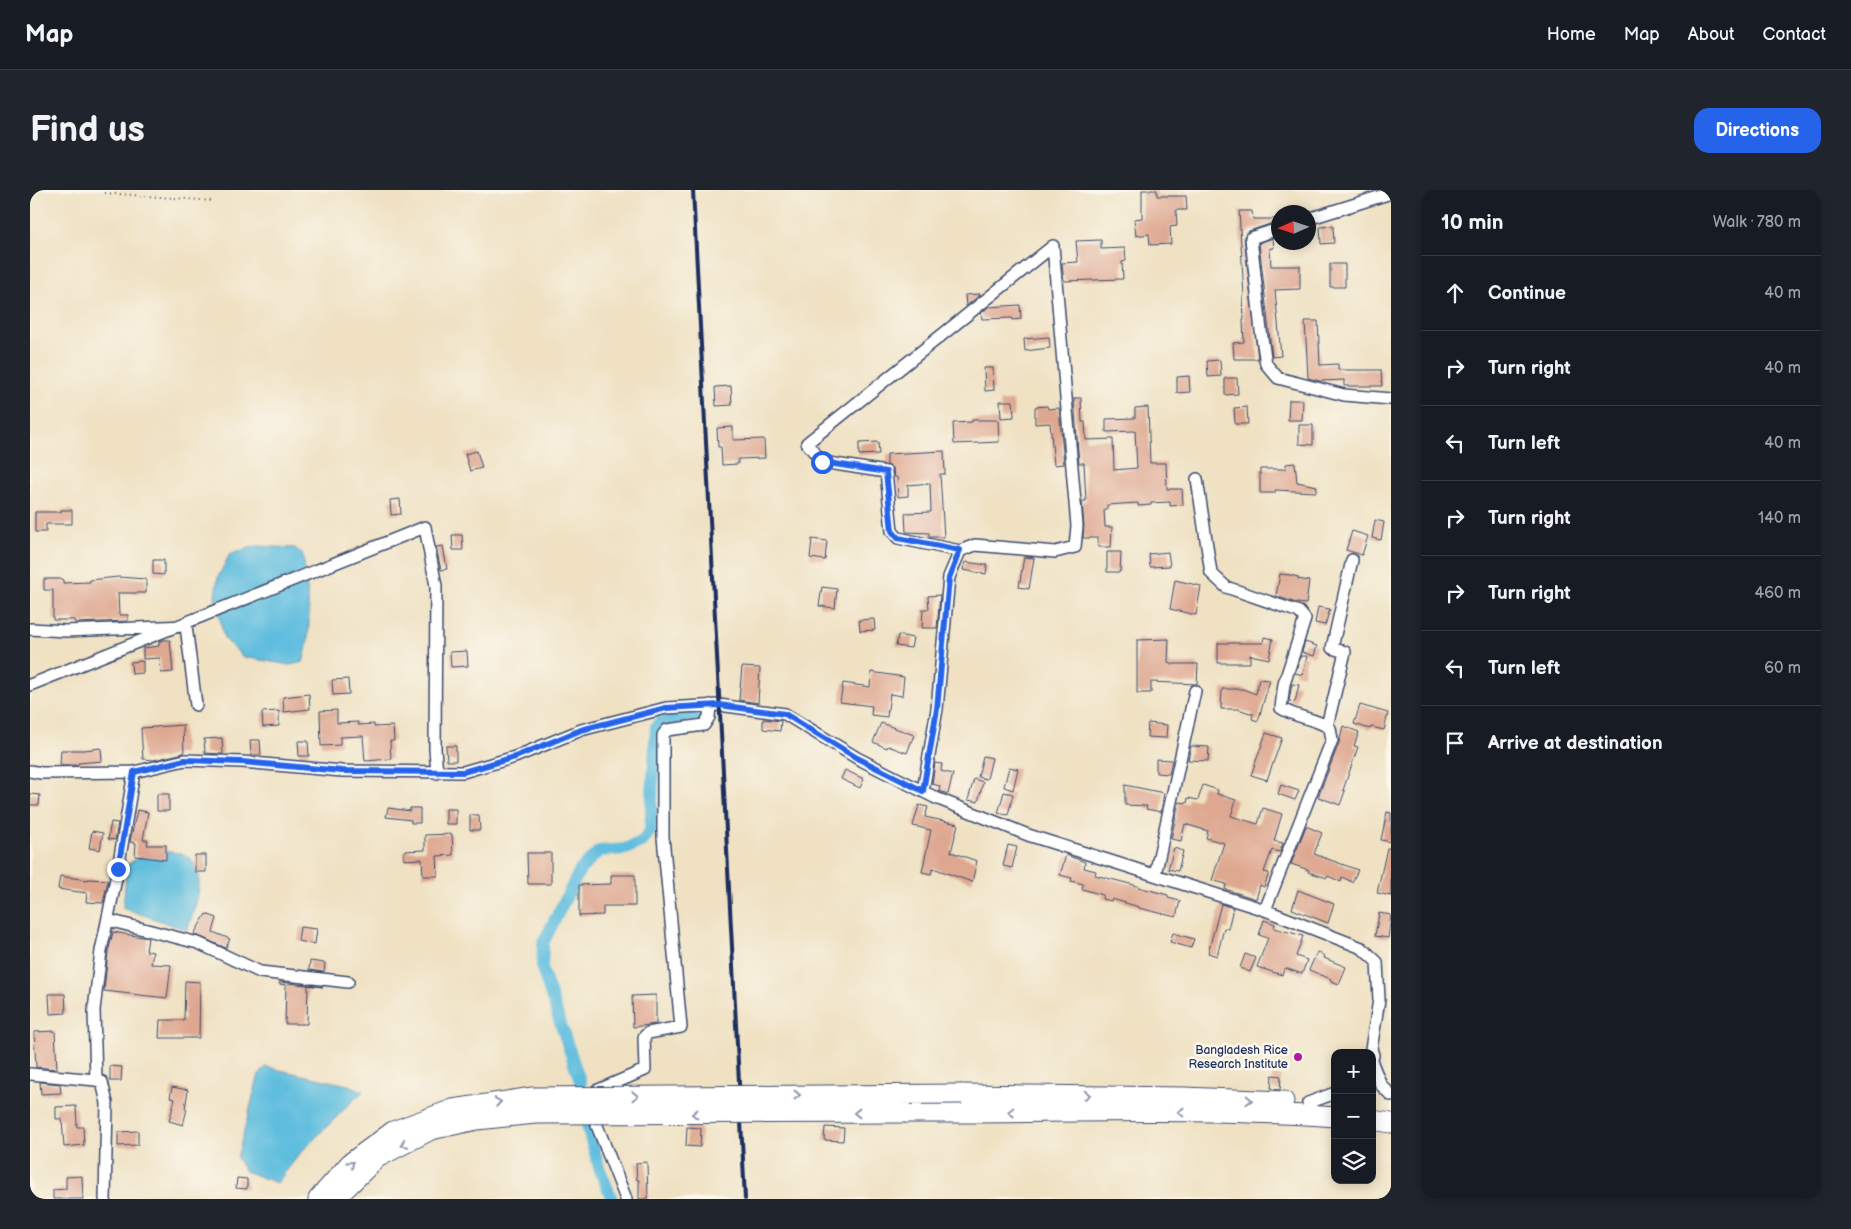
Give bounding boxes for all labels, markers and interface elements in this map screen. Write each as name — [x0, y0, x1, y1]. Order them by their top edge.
text: Map — [25, 20, 73, 49]
text: Home — [1547, 24, 1596, 45]
text: Map — [1624, 24, 1660, 45]
text: About — [1688, 24, 1735, 45]
text: Contact — [1763, 24, 1826, 45]
button: Directions — [1694, 108, 1821, 153]
text: Find us — [30, 109, 145, 152]
north arrow — [1271, 205, 1316, 250]
text: 10 min — [1441, 210, 1503, 235]
text: Walk · 780 m — [1713, 213, 1801, 232]
icon: ahead — [1441, 279, 1469, 307]
text: Continue — [1488, 282, 1566, 305]
text: 40 m — [1764, 284, 1801, 303]
icon: right — [1441, 354, 1469, 382]
text: Turn right — [1488, 357, 1571, 380]
text: 40 m — [1764, 359, 1801, 378]
icon: left — [1441, 429, 1469, 457]
text: Turn left — [1488, 432, 1560, 455]
text: 40 m — [1764, 434, 1801, 453]
route start — [811, 451, 834, 474]
icon: right — [1441, 504, 1469, 532]
text: Turn right — [1488, 507, 1571, 530]
text: 140 m — [1758, 509, 1801, 528]
icon: right — [1441, 579, 1469, 607]
text: Turn right — [1488, 582, 1571, 605]
text: 460 m — [1755, 584, 1801, 603]
icon: left — [1441, 654, 1469, 682]
text: Turn left — [1488, 657, 1560, 680]
text: 60 m — [1764, 659, 1801, 678]
icon: arrive — [1441, 729, 1469, 757]
text: Arrive at destination — [1488, 732, 1663, 755]
route end — [107, 858, 130, 881]
place label: Bangladesh Rice Research Institute — [1188, 1043, 1288, 1072]
map controls — [1331, 1049, 1376, 1184]
button: + — [1331, 1049, 1376, 1094]
marker: Bangladesh Rice Research Institute — [1292, 1051, 1304, 1063]
one-way arrow — [794, 1090, 801, 1100]
one-way arrow — [1084, 1090, 1091, 1100]
one-way arrow — [631, 1091, 639, 1101]
one-way arrow — [1246, 1094, 1254, 1105]
button: − — [1331, 1094, 1376, 1139]
one-way arrow — [494, 1097, 502, 1108]
one-way arrow — [1177, 1106, 1185, 1117]
one-way arrow — [1006, 1107, 1014, 1117]
one-way arrow — [853, 1108, 861, 1118]
one-way arrow — [691, 1109, 698, 1119]
one-way arrow — [400, 1138, 409, 1148]
button: layers — [1331, 1139, 1376, 1184]
one-way arrow — [345, 1160, 354, 1169]

